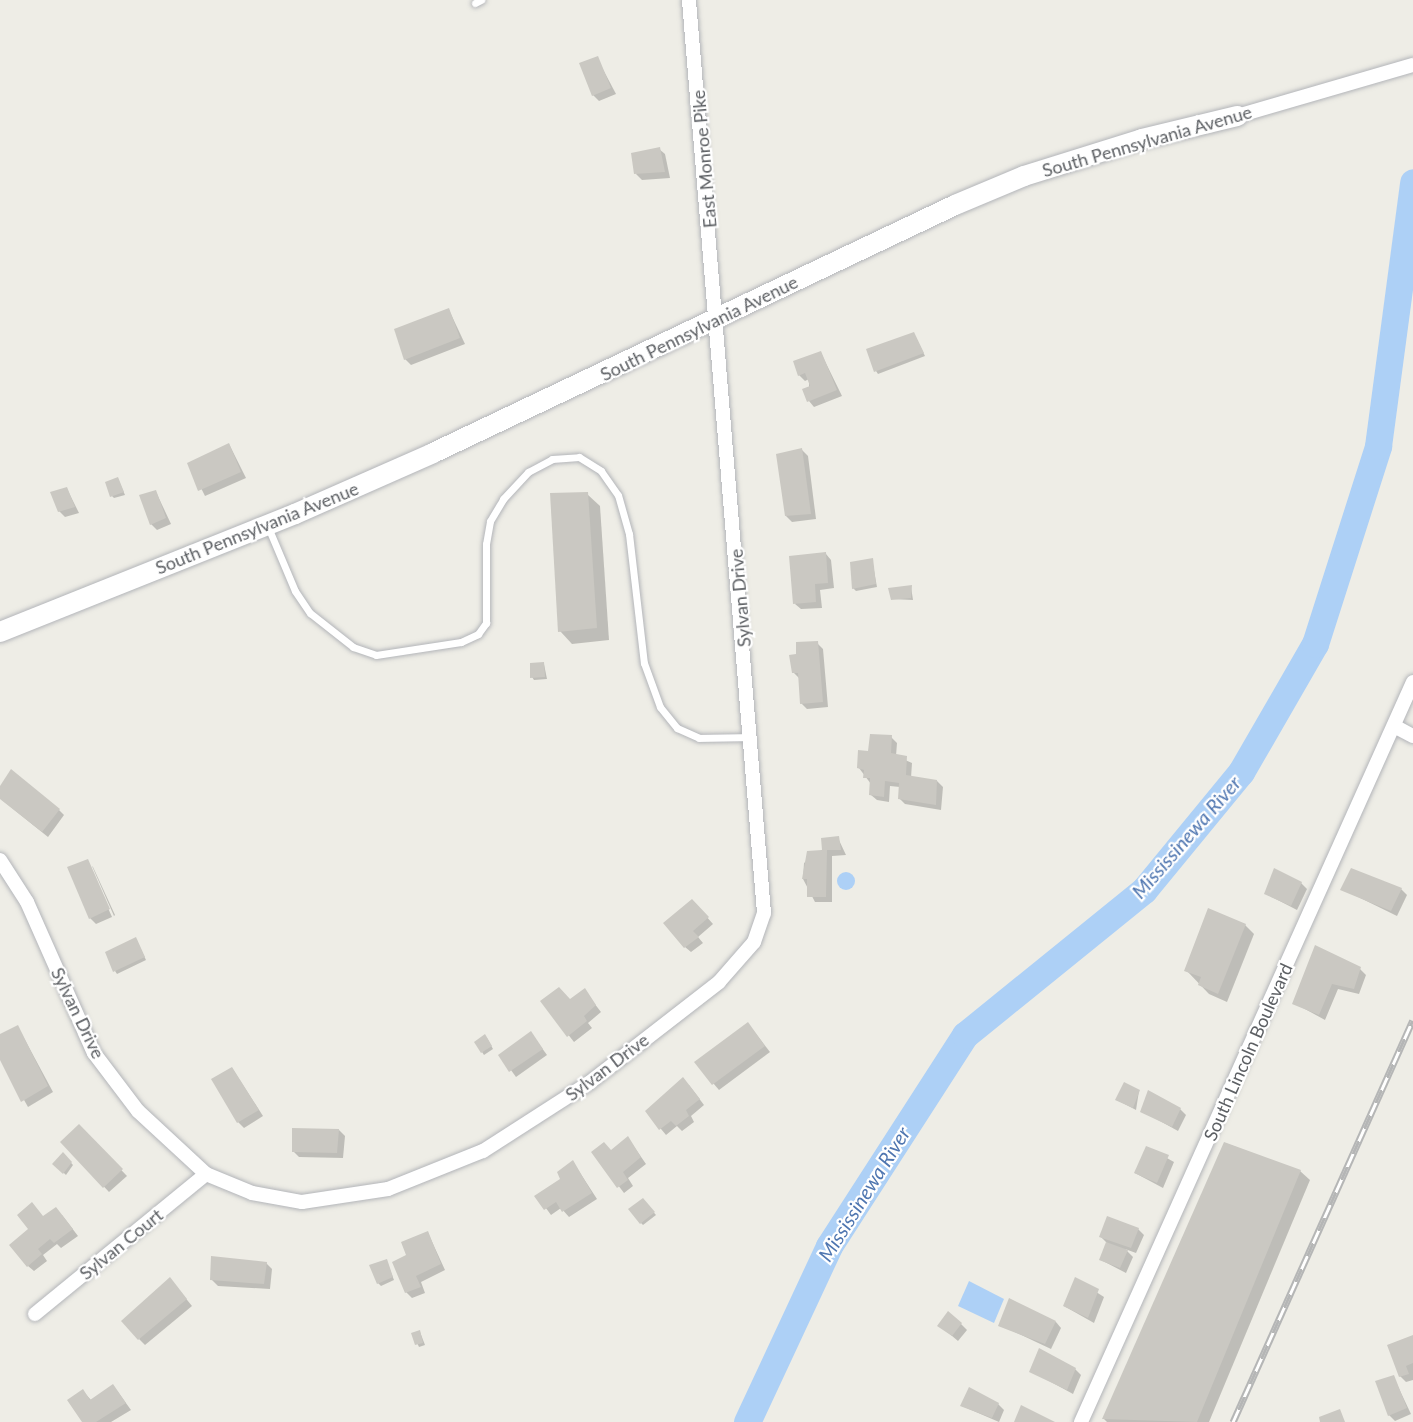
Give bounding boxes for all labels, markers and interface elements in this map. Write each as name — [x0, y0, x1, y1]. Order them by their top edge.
street label: East Monroe Pike — [687, 89, 721, 229]
street label: South Pennsylvania Avenue — [1039, 101, 1255, 181]
street label: South Pennsylvania Avenue — [596, 271, 802, 385]
street label: South Pennsylvania Avenue — [152, 477, 362, 579]
street label: Sylvan Drive — [725, 548, 755, 648]
water label: Mississinewa River — [1126, 771, 1246, 903]
street label: South Lincoln Boulevard — [1199, 960, 1297, 1144]
street label: Sylvan Drive — [47, 964, 109, 1062]
street label: Sylvan Drive — [561, 1029, 653, 1105]
water label: Mississinewa River — [813, 1122, 915, 1266]
street label: Sylvan Court — [75, 1204, 167, 1284]

